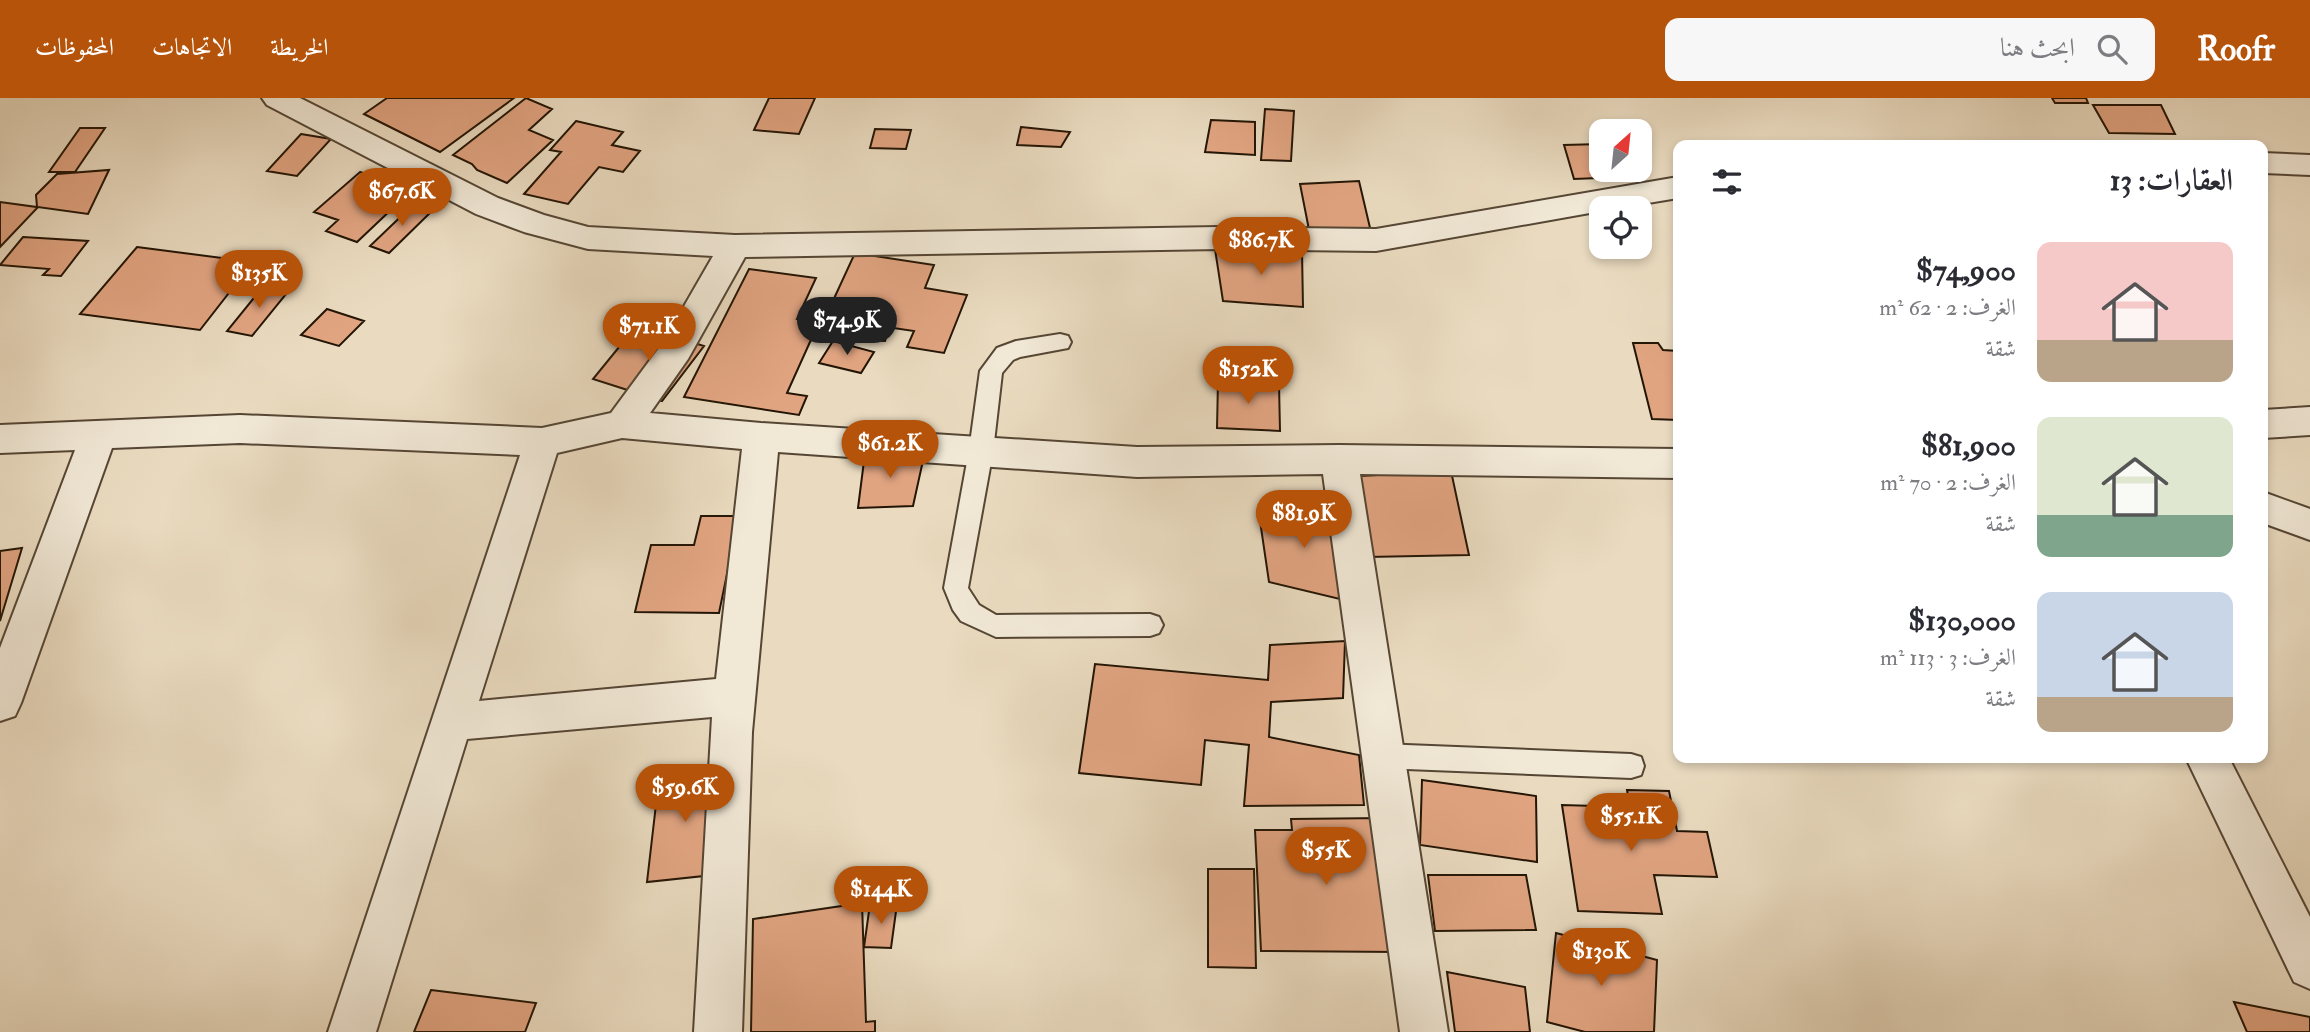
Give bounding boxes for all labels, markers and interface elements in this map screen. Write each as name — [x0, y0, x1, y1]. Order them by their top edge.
search box — [1665, 18, 2155, 81]
text: Roofr — [2197, 29, 2275, 70]
icon: search — [2093, 30, 2131, 68]
text: المحفوظات — [35, 32, 114, 63]
text: الاتجاهات — [152, 32, 232, 63]
text: الخريطة — [270, 32, 329, 63]
text: ابحث هنا — [2000, 32, 2075, 64]
north arrow — [1589, 119, 1652, 182]
map controls — [1589, 119, 1652, 259]
text: العقارات: 13 — [2110, 162, 2233, 199]
icon: filters — [1708, 163, 1746, 201]
pin: $67.6K — [345, 169, 459, 228]
text: $67.6K — [369, 176, 435, 205]
button: locate — [1589, 196, 1652, 259]
pin: $86.7K — [1204, 218, 1318, 277]
text: $86.7K — [1228, 225, 1294, 254]
pin: $135K — [210, 250, 308, 310]
text: $74,900 — [1916, 252, 2016, 289]
text: $135K — [231, 258, 287, 287]
icon: home — [2093, 270, 2177, 354]
text: الغرف: 2 · 62 m² — [1879, 293, 2016, 322]
pin: $74.9K — [790, 298, 904, 357]
pin: $71.1K — [592, 303, 706, 363]
text: $74.9K — [813, 305, 881, 334]
text: $71.1K — [619, 311, 679, 340]
text: شقة — [1986, 334, 2016, 363]
pin: $152K — [1199, 346, 1297, 406]
text: $152K — [1219, 354, 1277, 383]
pin: $61.2K — [833, 420, 947, 480]
text: $81,900 — [1921, 427, 2016, 464]
text: $61.2K — [858, 428, 922, 457]
icon: home — [2093, 445, 2177, 529]
text: الغرف: 2 · 70 m² — [1880, 468, 2016, 497]
pin: $81.9K — [1247, 490, 1361, 550]
text: $81.9K — [1272, 498, 1336, 527]
text: شقة — [1986, 509, 2016, 538]
text: $130,000 — [1908, 602, 2016, 639]
icon: home — [2093, 620, 2177, 704]
text: الغرف: 3 · 113 m² — [1880, 643, 2016, 672]
text: شقة — [1986, 684, 2016, 713]
pin: $59.6K — [628, 764, 742, 824]
text: $59.6K — [651, 772, 719, 801]
pin: $55.1K — [1574, 794, 1688, 853]
text: $55.1K — [1600, 801, 1662, 830]
pin: $55K — [1285, 828, 1367, 887]
text: $55K — [1301, 835, 1351, 864]
pin: $144K — [832, 866, 930, 926]
text: $144K — [850, 874, 912, 903]
pin: $130K — [1552, 928, 1650, 988]
text: $130K — [1572, 936, 1630, 965]

